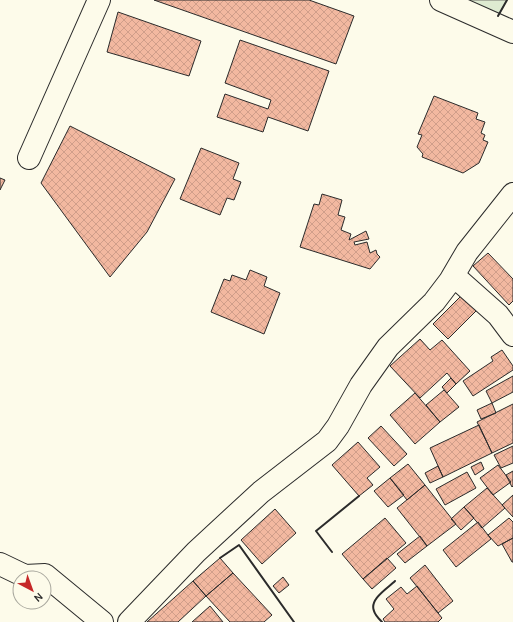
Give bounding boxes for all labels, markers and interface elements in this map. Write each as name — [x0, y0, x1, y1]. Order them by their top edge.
north arrow — [12, 570, 52, 610]
text: N — [31, 590, 45, 605]

